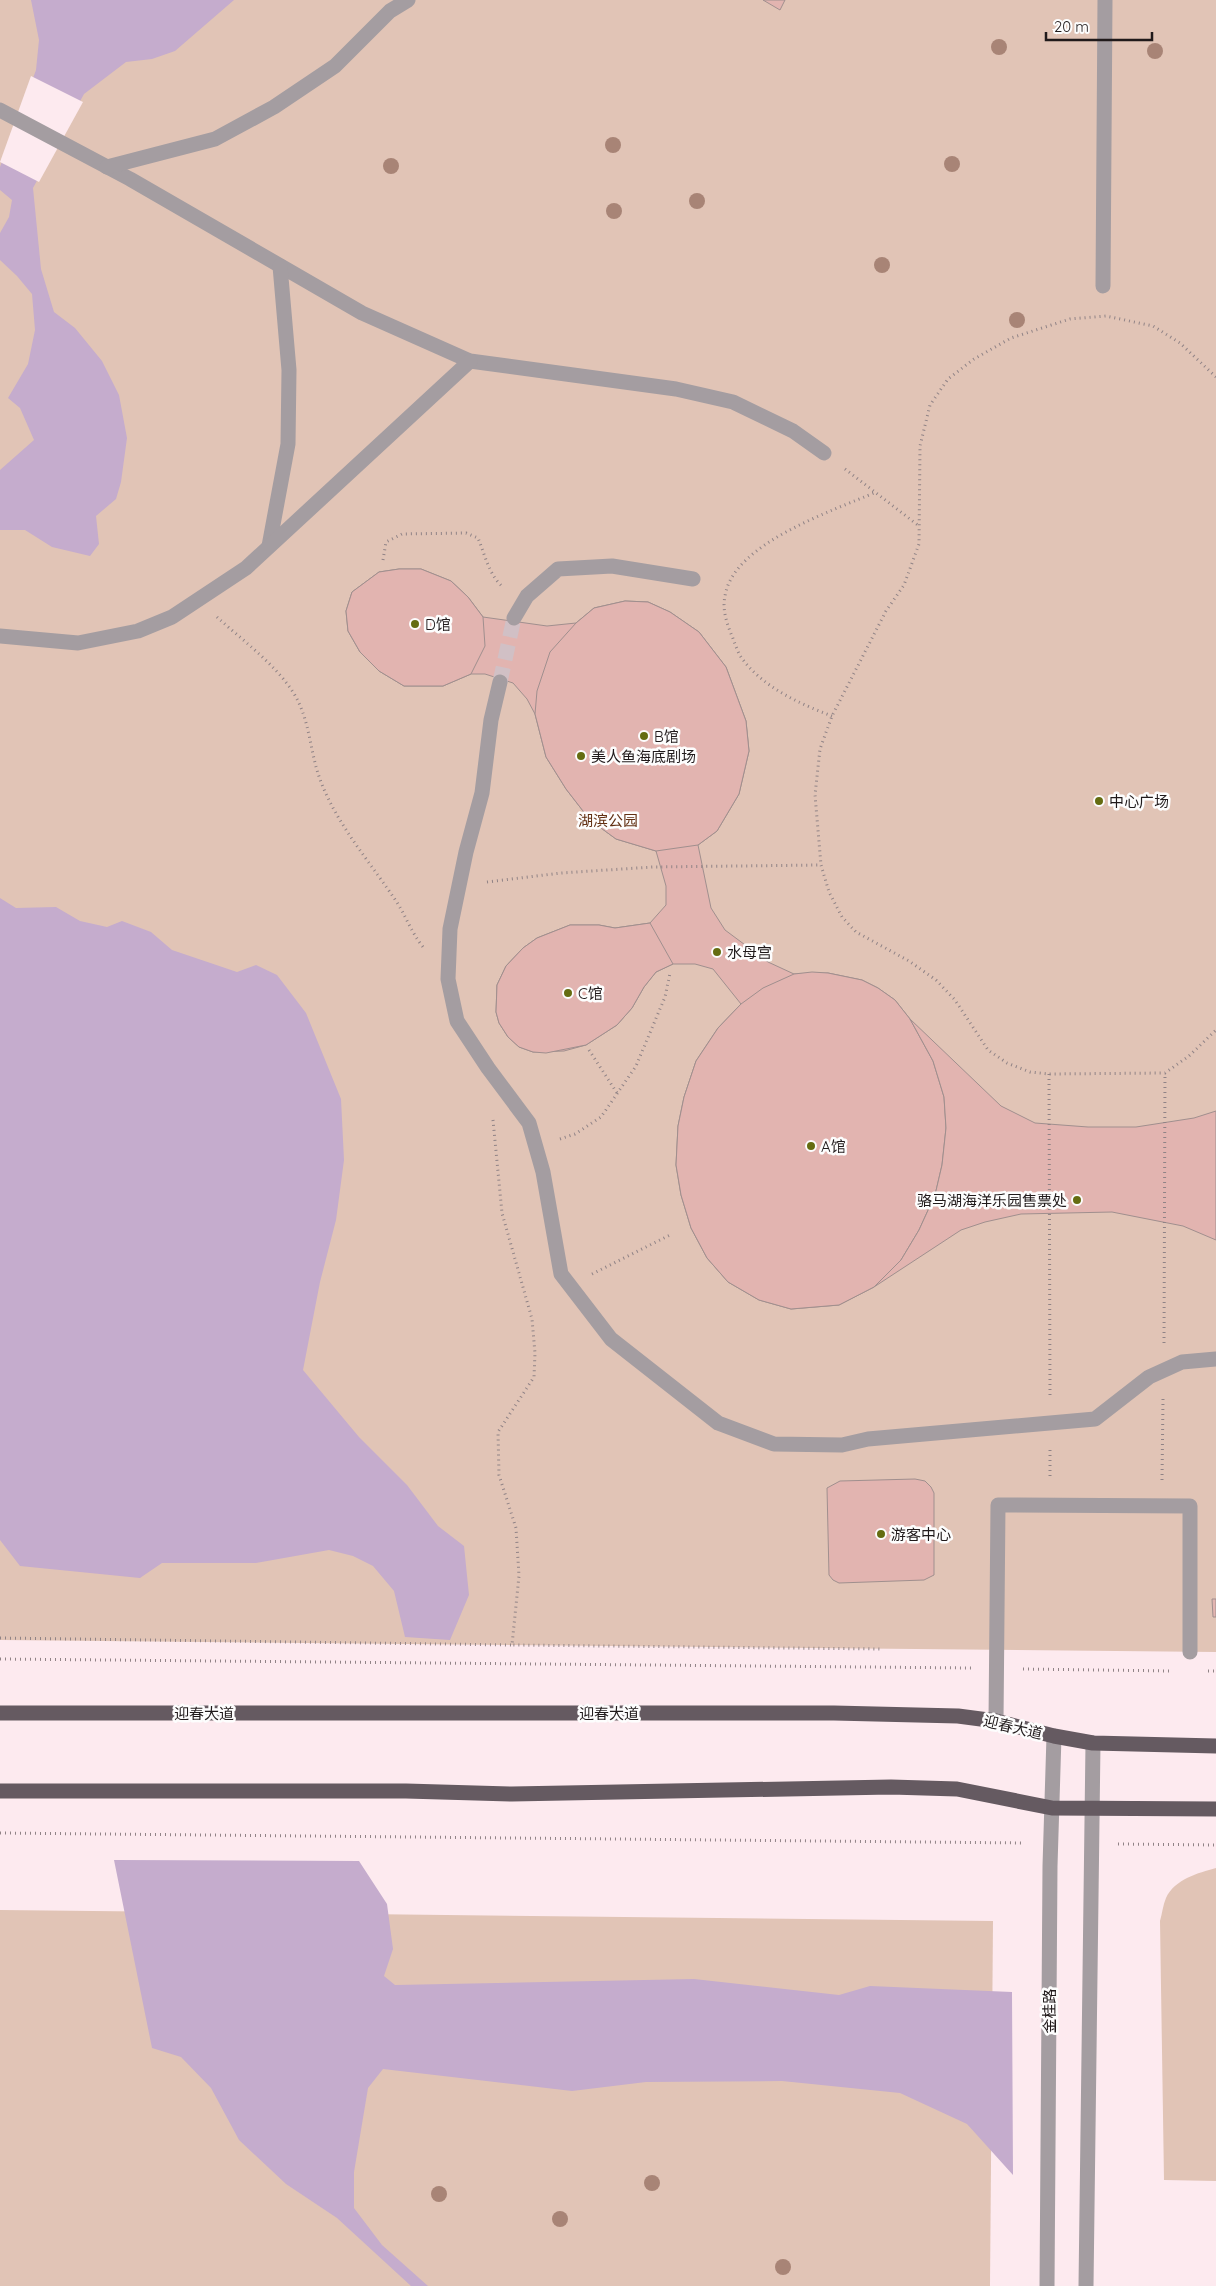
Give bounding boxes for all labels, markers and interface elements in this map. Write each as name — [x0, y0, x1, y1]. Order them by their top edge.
scale bar — [1046, 10, 1152, 42]
text: 20 m — [1054, 17, 1089, 36]
place label: D馆 — [425, 615, 451, 634]
marker: D馆 — [409, 618, 421, 630]
place label: B馆 — [654, 727, 679, 746]
marker: B馆 — [638, 730, 650, 742]
place label: 美人鱼海底剧场 — [591, 747, 696, 766]
marker: 美人鱼海底剧场 — [575, 750, 587, 762]
place label: 中心广场 — [1109, 792, 1169, 811]
marker: 中心广场 — [1093, 795, 1105, 807]
park label: 湖滨公园 — [578, 811, 638, 830]
place label: 水母宫 — [727, 943, 772, 962]
marker: 水母宫 — [711, 946, 723, 958]
place label: C馆 — [578, 984, 603, 1003]
marker: C馆 — [562, 987, 574, 999]
place label: A馆 — [821, 1137, 846, 1156]
marker: A馆 — [805, 1140, 817, 1152]
place label: 骆马湖海洋乐园售票处 — [917, 1191, 1067, 1210]
marker: 骆马湖海洋乐园售票处 — [1071, 1194, 1083, 1206]
place label: 游客中心 — [891, 1525, 951, 1544]
marker: 游客中心 — [875, 1528, 887, 1540]
street label: 迎春大道 — [174, 1704, 234, 1723]
street label: 迎春大道 — [579, 1704, 639, 1723]
street label: 迎春大道 — [982, 1711, 1044, 1743]
street label: 金桂路 — [1040, 1988, 1059, 2034]

